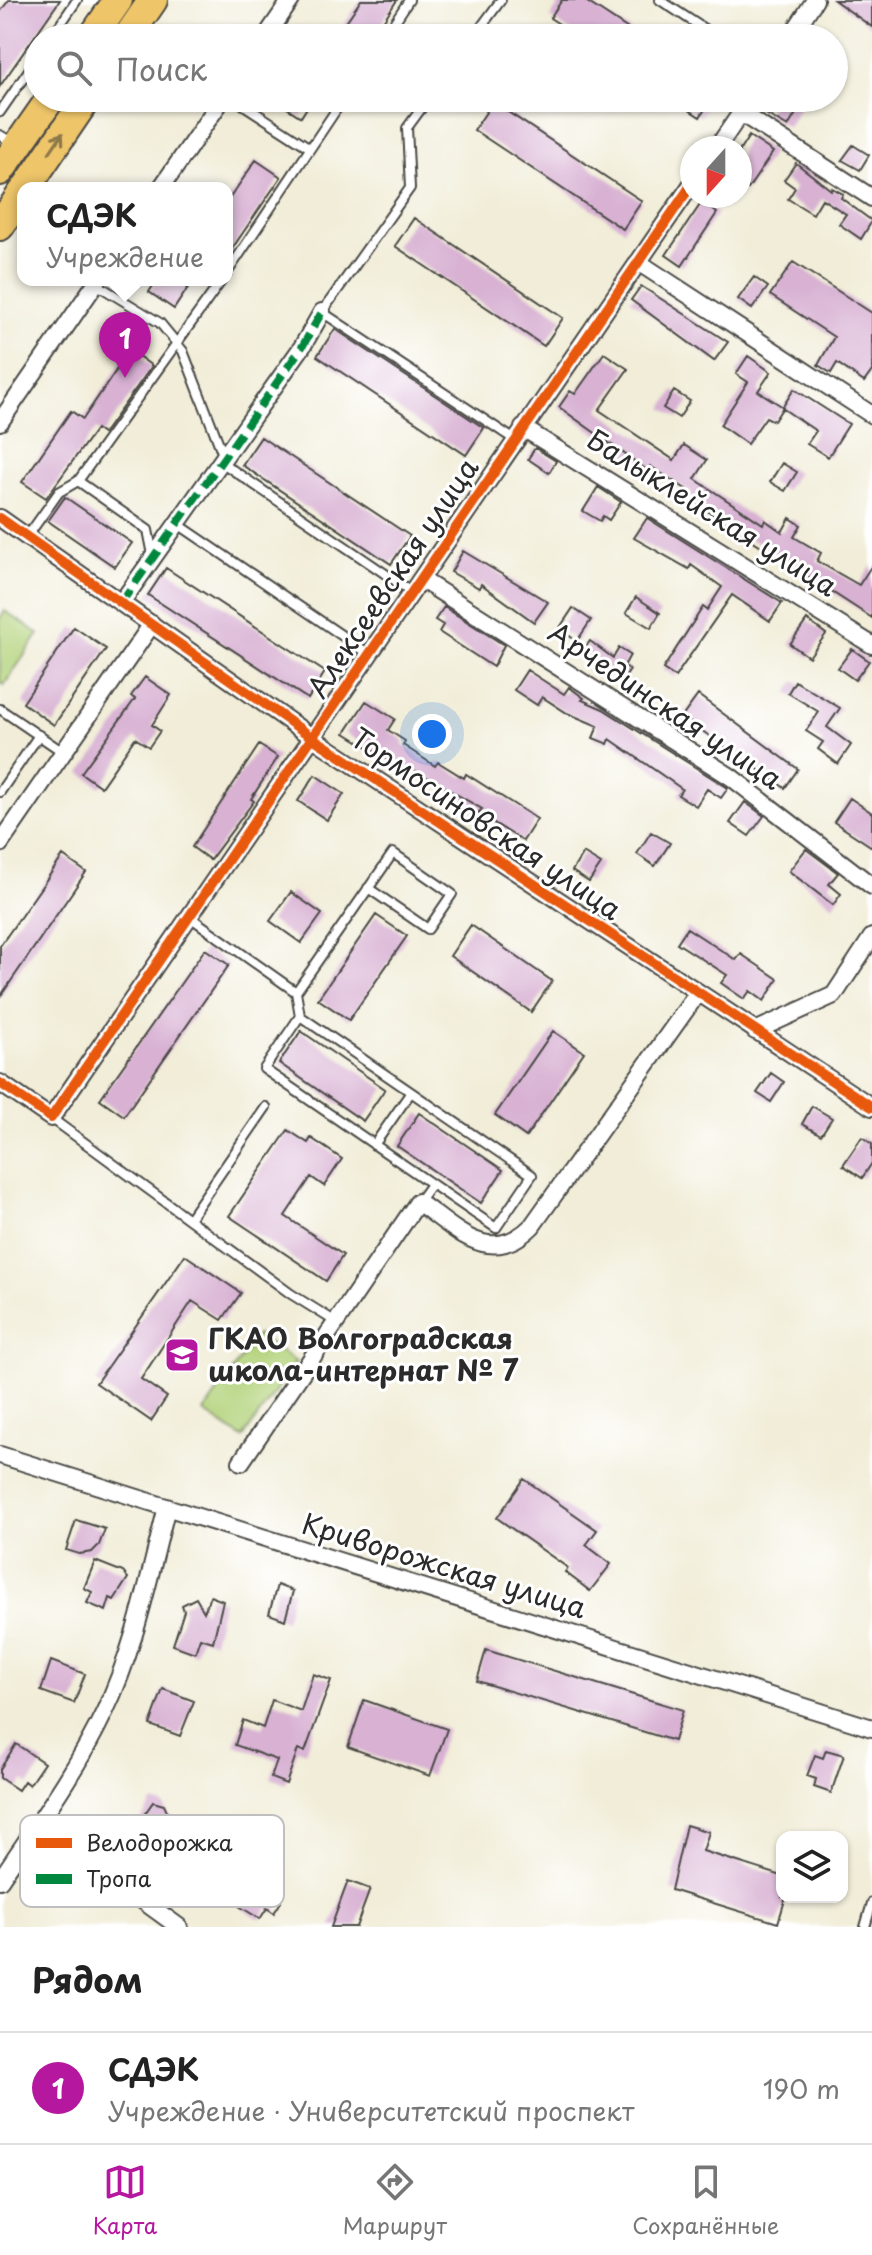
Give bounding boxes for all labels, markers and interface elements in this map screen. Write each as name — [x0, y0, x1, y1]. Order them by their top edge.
search box — [24, 24, 848, 112]
icon: search — [52, 46, 96, 90]
text: Поиск — [116, 46, 207, 91]
one-way arrow — [48, 132, 64, 155]
north arrow — [680, 136, 752, 208]
popup — [17, 182, 233, 286]
text: СДЭК — [46, 192, 137, 237]
text: Учреждение — [46, 237, 204, 276]
pin: 1 — [99, 312, 151, 378]
street label: Балыклейская улица — [579, 417, 846, 606]
street label: Алексеевская улица — [295, 448, 488, 706]
street label: Арчединская улица — [540, 610, 792, 799]
your location — [412, 714, 452, 754]
street label: Тормосиновская улица — [343, 716, 631, 930]
place label: ГКАО Волгоградская школа-интернат № 7 — [208, 1316, 519, 1391]
school or university icon: ГКАО Волгоградская школа-интернат № 7 — [163, 1336, 201, 1374]
street label: Криворожская улица — [297, 1501, 592, 1628]
legend — [20, 1815, 284, 1907]
text: Велодорожка — [86, 1825, 233, 1858]
map controls — [776, 1831, 848, 1903]
button: layers — [776, 1831, 848, 1903]
text: Тропа — [86, 1861, 152, 1894]
text: Рядом — [32, 1953, 143, 2005]
text: СДЭК — [108, 2046, 199, 2091]
text: 1 — [52, 2069, 64, 2108]
text: 190 m — [763, 2069, 840, 2108]
text: Учреждение · Университетский проспект — [108, 2091, 634, 2130]
tab: Карта — [93, 2160, 157, 2241]
tab: Маршрут — [343, 2160, 447, 2241]
tab: Сохранённые — [632, 2160, 779, 2241]

